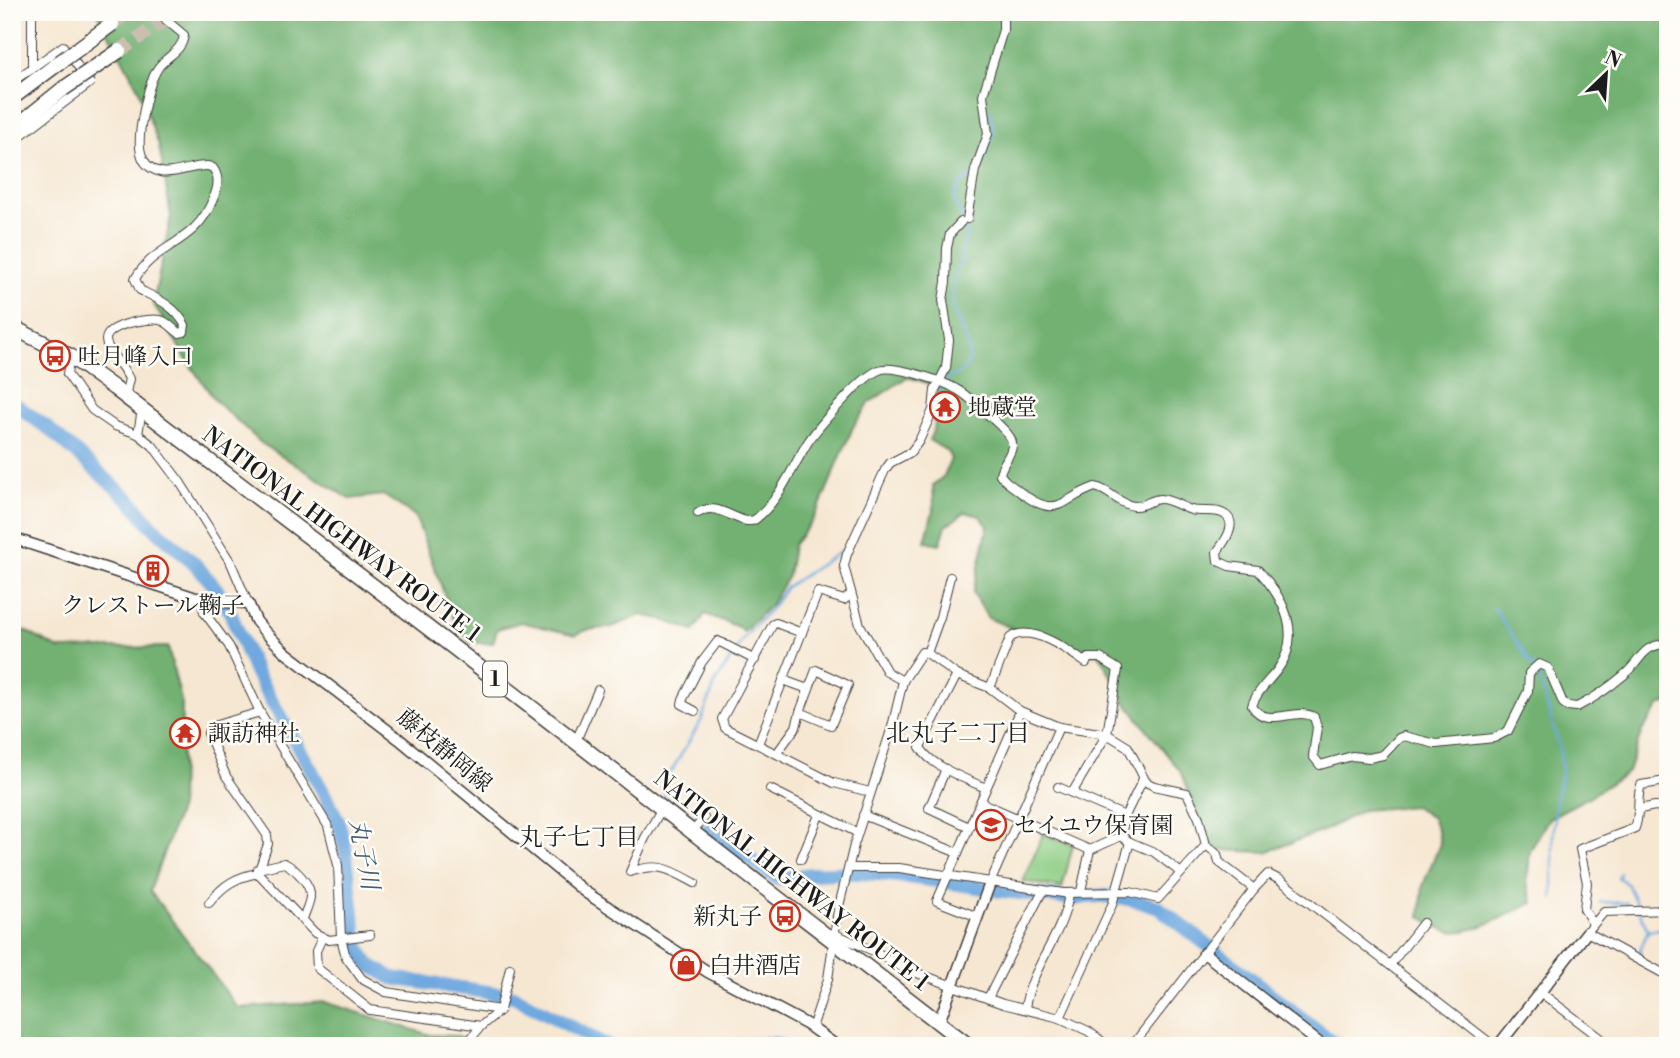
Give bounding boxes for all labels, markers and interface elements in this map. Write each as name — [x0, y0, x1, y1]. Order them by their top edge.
north arrow — [1572, 38, 1642, 108]
text: N — [1601, 45, 1625, 74]
bus stop icon: 吐月峰入口 — [38, 339, 72, 373]
place label: 吐月峰入口 — [78, 343, 193, 371]
temple icon: 地蔵堂 — [928, 390, 962, 424]
place label: 地蔵堂 — [968, 394, 1037, 422]
street label: NATIONAL HIGHWAY ROUTE 1 — [197, 421, 486, 649]
building icon: クレストール鞠子 — [136, 554, 170, 588]
place label: クレストール鞠子 — [62, 592, 244, 620]
road number: 1 — [483, 662, 507, 696]
street label: 藤枝静岡線 — [391, 703, 497, 798]
temple icon: 諏訪神社 — [168, 716, 202, 750]
district label: 北丸子二丁目 — [886, 719, 1030, 749]
place label: 諏訪神社 — [208, 720, 300, 748]
street label: NATIONAL HIGHWAY ROUTE 1 — [648, 765, 935, 997]
school or university icon: セイユウ保育園 — [974, 808, 1008, 842]
place label: セイユウ保育園 — [1014, 812, 1173, 840]
water label: 丸子川 — [341, 816, 385, 895]
district label: 丸子七丁目 — [519, 823, 639, 853]
bus stop icon: 新丸子 — [768, 899, 802, 933]
place label: 新丸子 — [693, 903, 762, 931]
shop icon: 白井酒店 — [669, 948, 703, 982]
place label: 白井酒店 — [709, 952, 801, 980]

